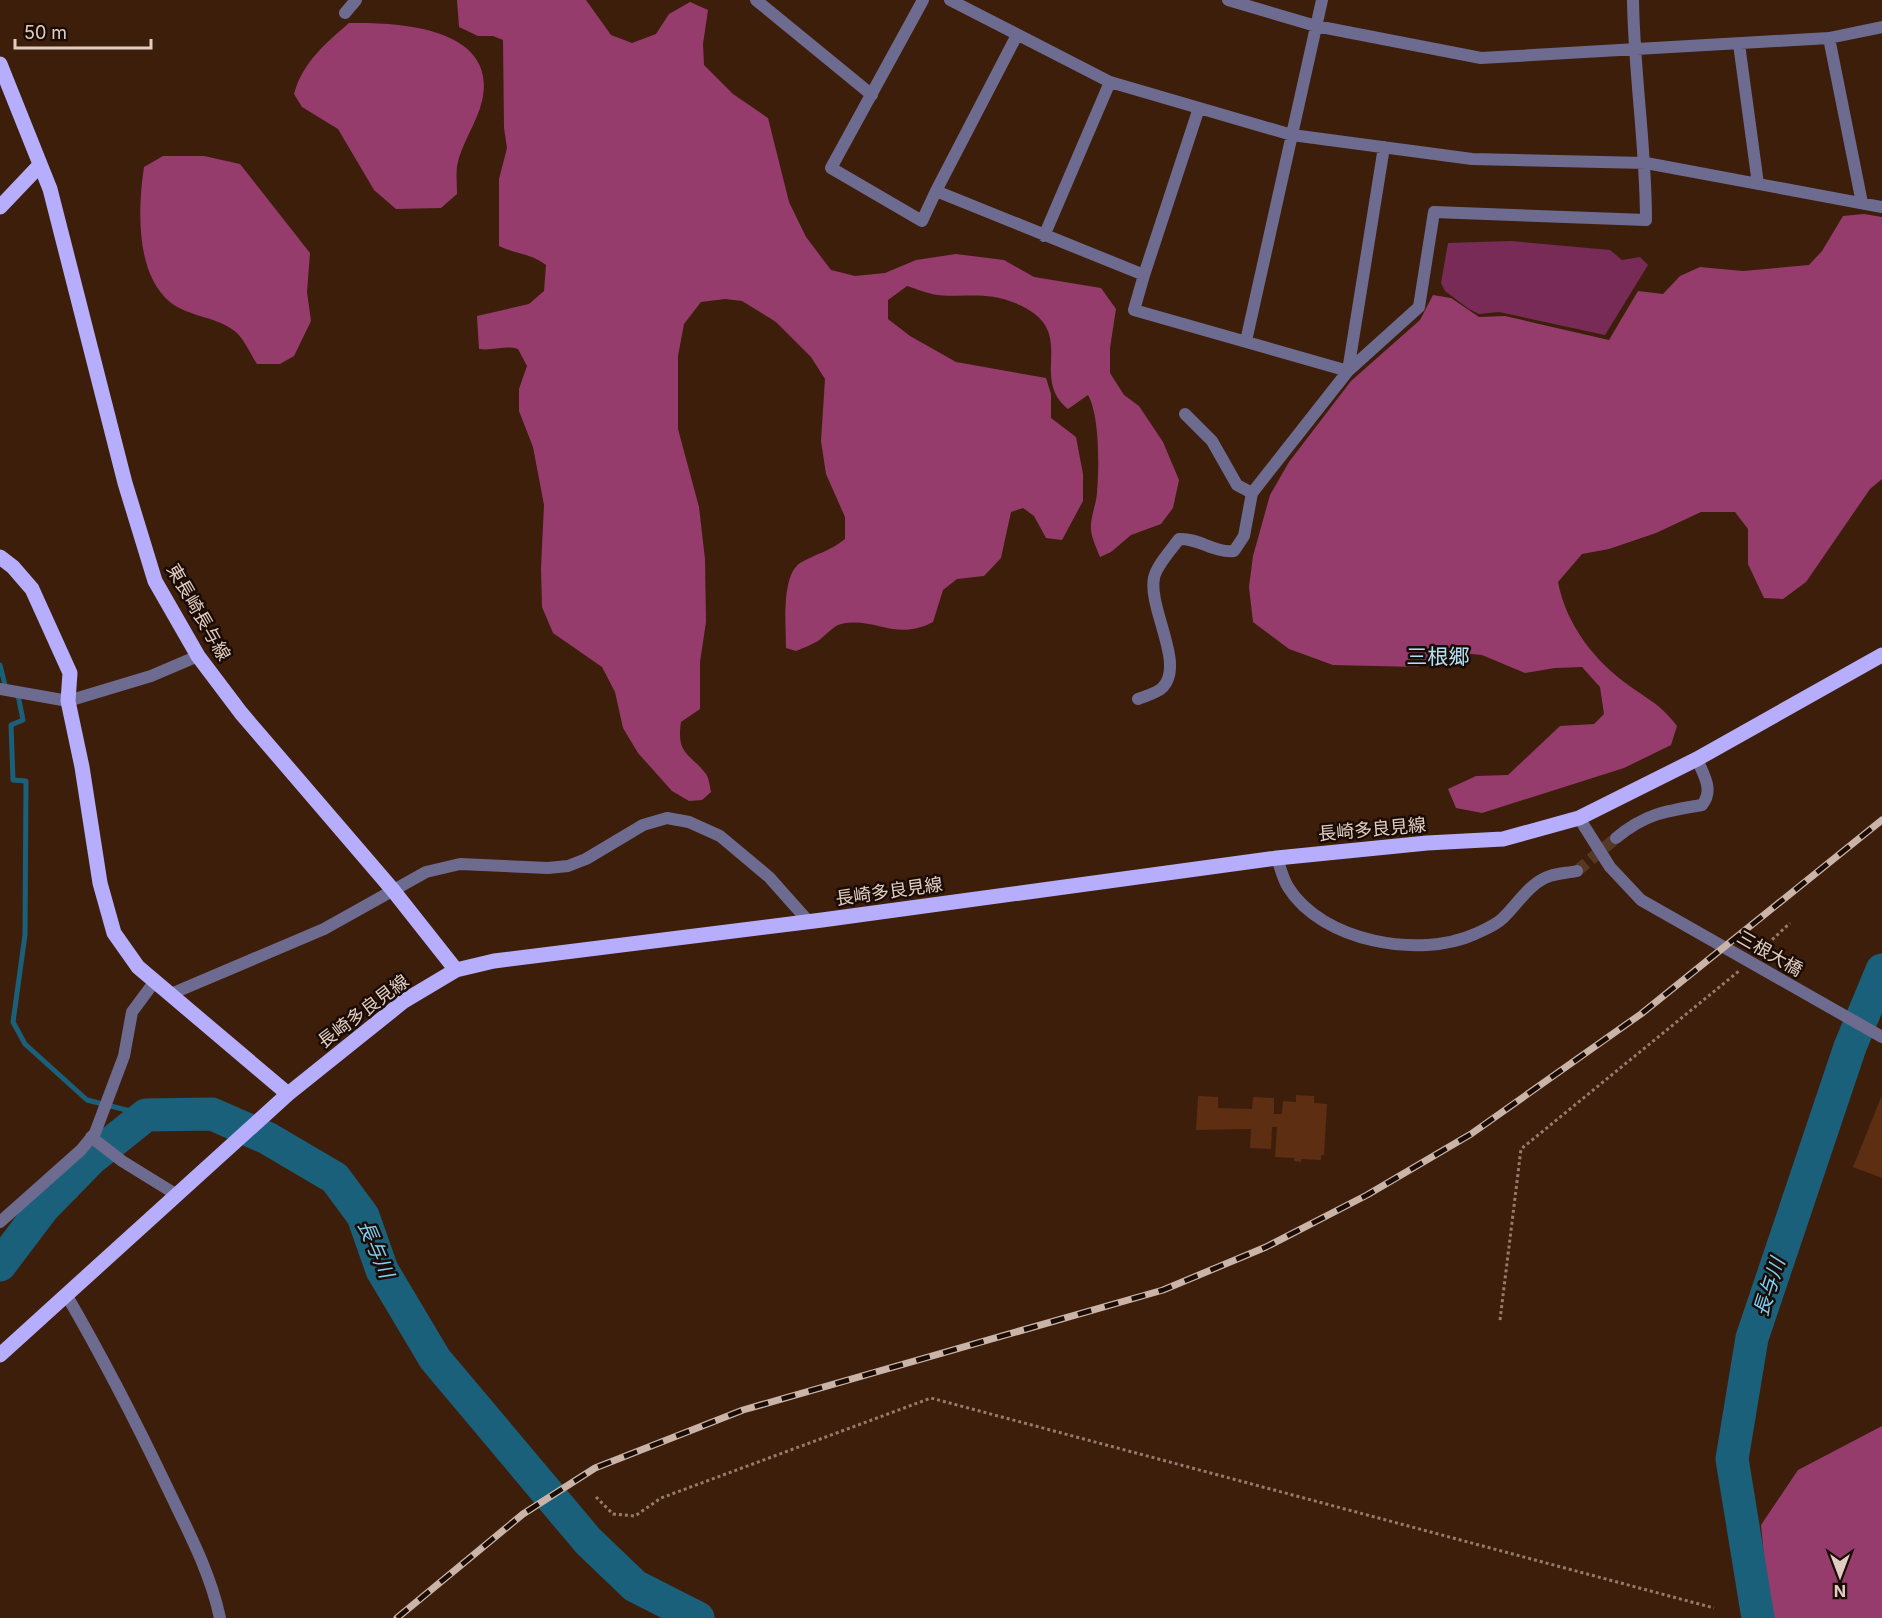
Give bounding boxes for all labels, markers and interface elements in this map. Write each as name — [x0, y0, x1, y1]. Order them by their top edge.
scale bar — [15, 12, 152, 50]
text: 50 m — [24, 22, 67, 43]
street label: 東長崎長与線 — [163, 560, 235, 664]
district label: 三根郷 — [1407, 644, 1470, 669]
street label: 長崎多良見線 — [1317, 814, 1427, 844]
street label: 長崎多良見線 — [834, 873, 944, 909]
street label: 三根大橋 — [1734, 926, 1806, 980]
street label: 長崎多良見線 — [314, 970, 412, 1052]
water label: 長与川 — [353, 1217, 400, 1283]
water label: 長与川 — [1748, 1253, 1790, 1319]
north arrow — [1810, 1546, 1870, 1606]
text: N — [1834, 1581, 1846, 1601]

